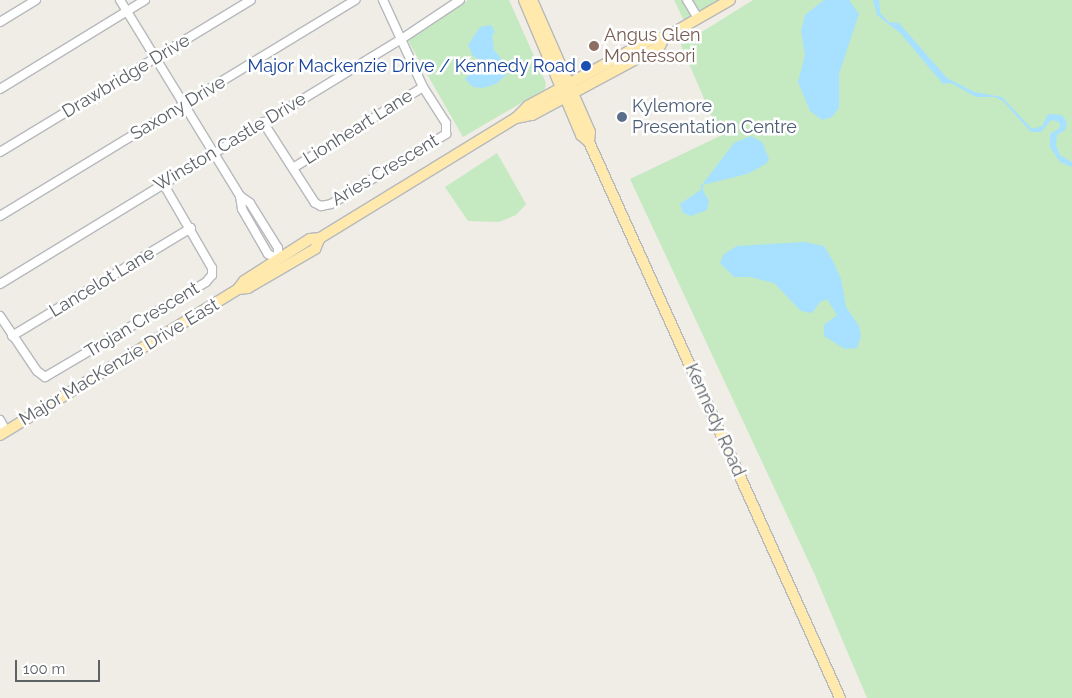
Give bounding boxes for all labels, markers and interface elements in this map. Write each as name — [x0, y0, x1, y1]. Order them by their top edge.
place label: Angus Glen Montessori — [604, 25, 701, 68]
street label: Drawbridge Drive — [58, 29, 194, 123]
marker: Angus Glen Montessori — [588, 40, 600, 52]
place label: Major Mackenzie Drive / Kennedy Road — [247, 55, 576, 77]
marker: Major Mackenzie Drive / Kennedy Road — [580, 60, 592, 72]
street label: Saxony Drive — [126, 71, 230, 145]
street label: Lionheart Lane — [299, 85, 417, 169]
street label: Winston Castle Drive — [150, 88, 310, 196]
place label: Kylemore Presentation Centre — [632, 96, 797, 138]
marker: Kylemore Presentation Centre — [616, 111, 628, 123]
street label: Aries Crescent — [328, 130, 442, 210]
street label: Lancelot Lane — [46, 242, 158, 322]
street label: Trojan Crescent — [81, 277, 203, 363]
street label: Major MacKenzie Drive East — [15, 294, 223, 430]
street label: Kennedy Road — [680, 360, 750, 480]
scale bar — [18, 650, 102, 682]
text: 100 m — [23, 660, 65, 678]

